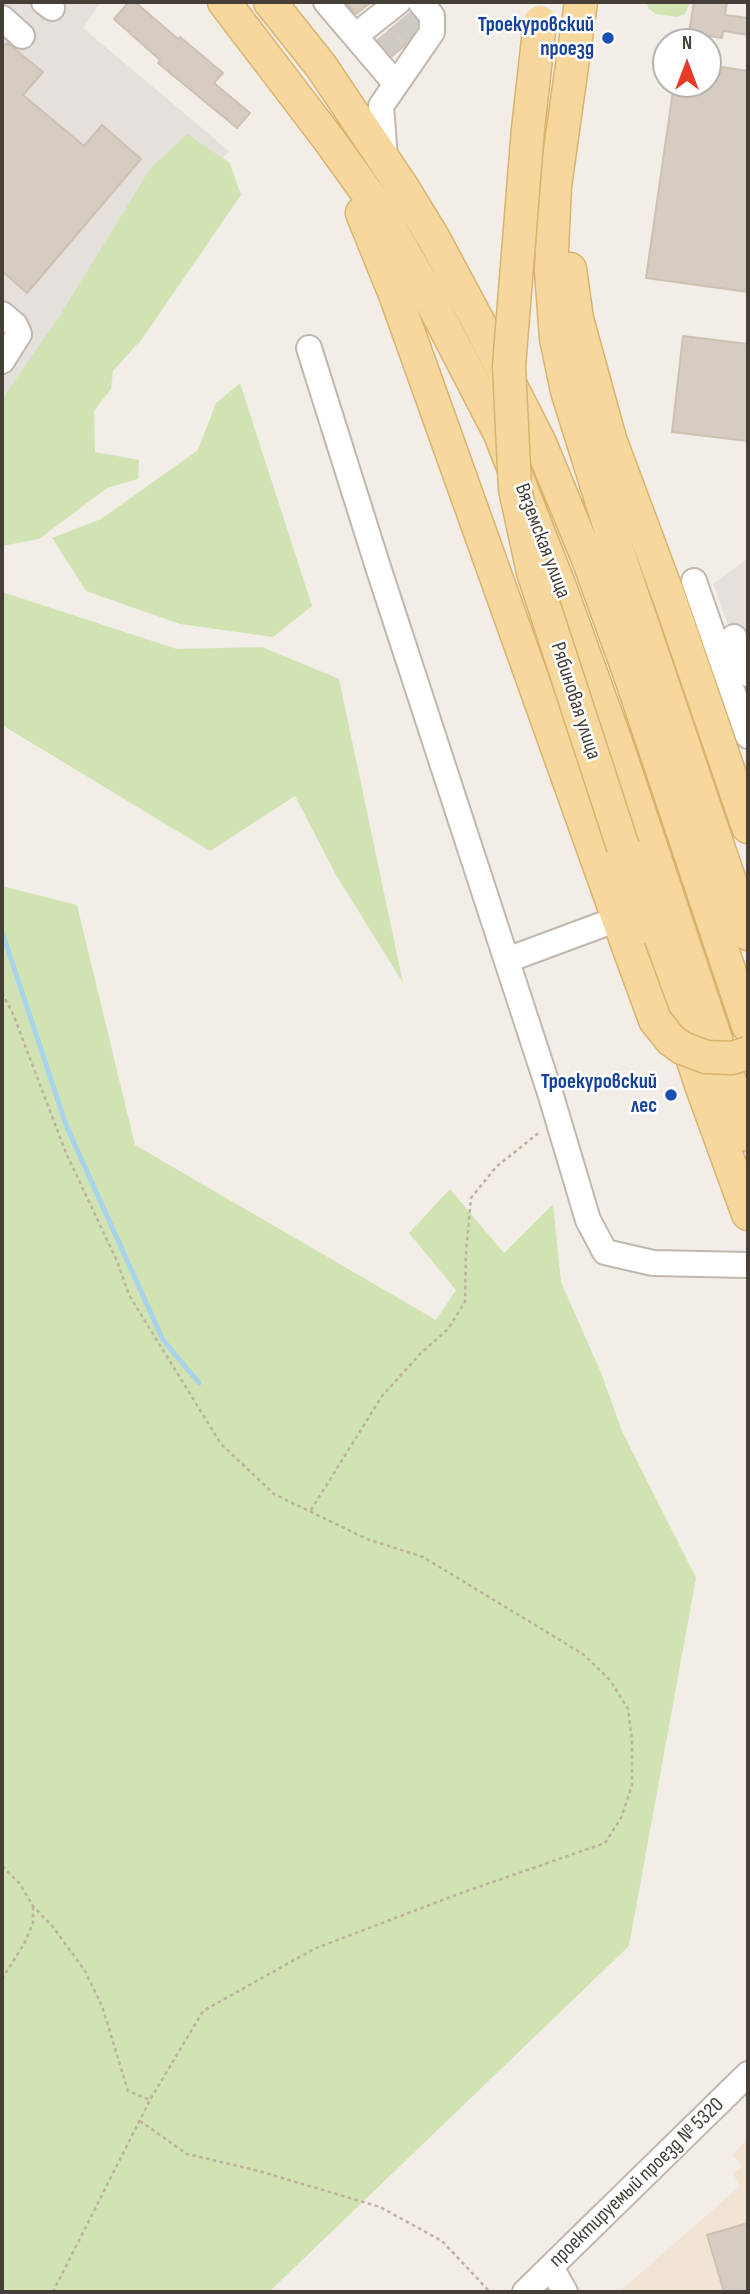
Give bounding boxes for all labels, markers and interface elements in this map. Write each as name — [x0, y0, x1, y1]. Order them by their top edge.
place label: Троекуровский проезд — [478, 13, 594, 63]
north arrow — [652, 28, 722, 98]
marker: Троекуровский проезд — [600, 30, 616, 46]
text: N — [682, 32, 692, 55]
street label: Вяземская улица — [509, 480, 575, 602]
street label: Рябиновая улица — [544, 639, 606, 763]
place label: Троекуровский лес — [541, 1070, 657, 1120]
marker: Троекуровский лес — [663, 1087, 679, 1103]
street label: проектируемый проезд № 5320 — [544, 2093, 730, 2273]

